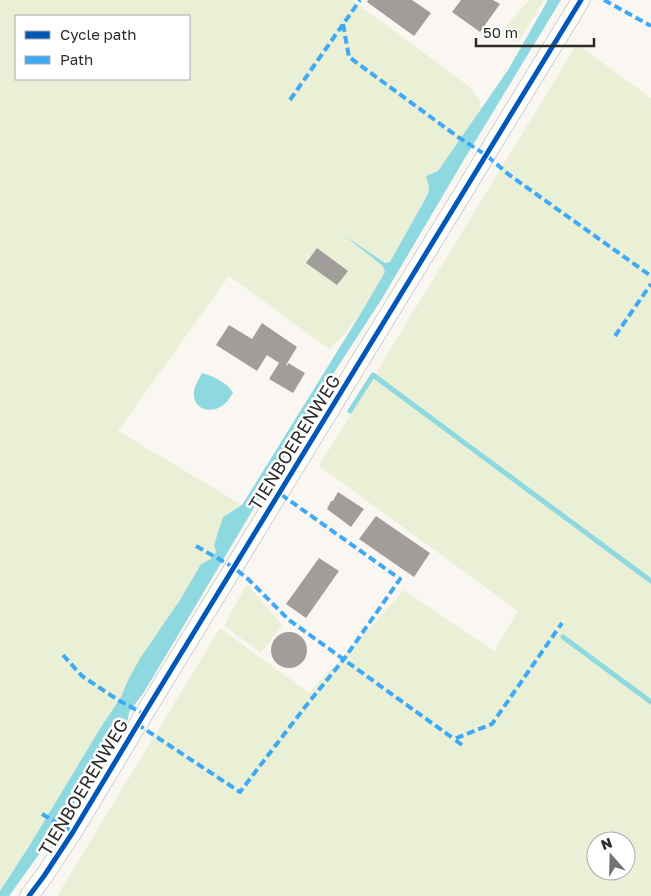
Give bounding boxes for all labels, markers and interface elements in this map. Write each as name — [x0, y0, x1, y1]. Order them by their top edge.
legend — [15, 15, 190, 80]
scale bar — [476, 15, 594, 47]
text: 50 m — [483, 23, 518, 41]
text: Cycle path — [60, 25, 136, 43]
text: Path — [60, 50, 93, 68]
street label: TIENBOERENWEG — [243, 370, 345, 514]
street label: TIENBOERENWEG — [34, 715, 132, 859]
north arrow — [586, 831, 636, 881]
text: N — [598, 834, 614, 853]

